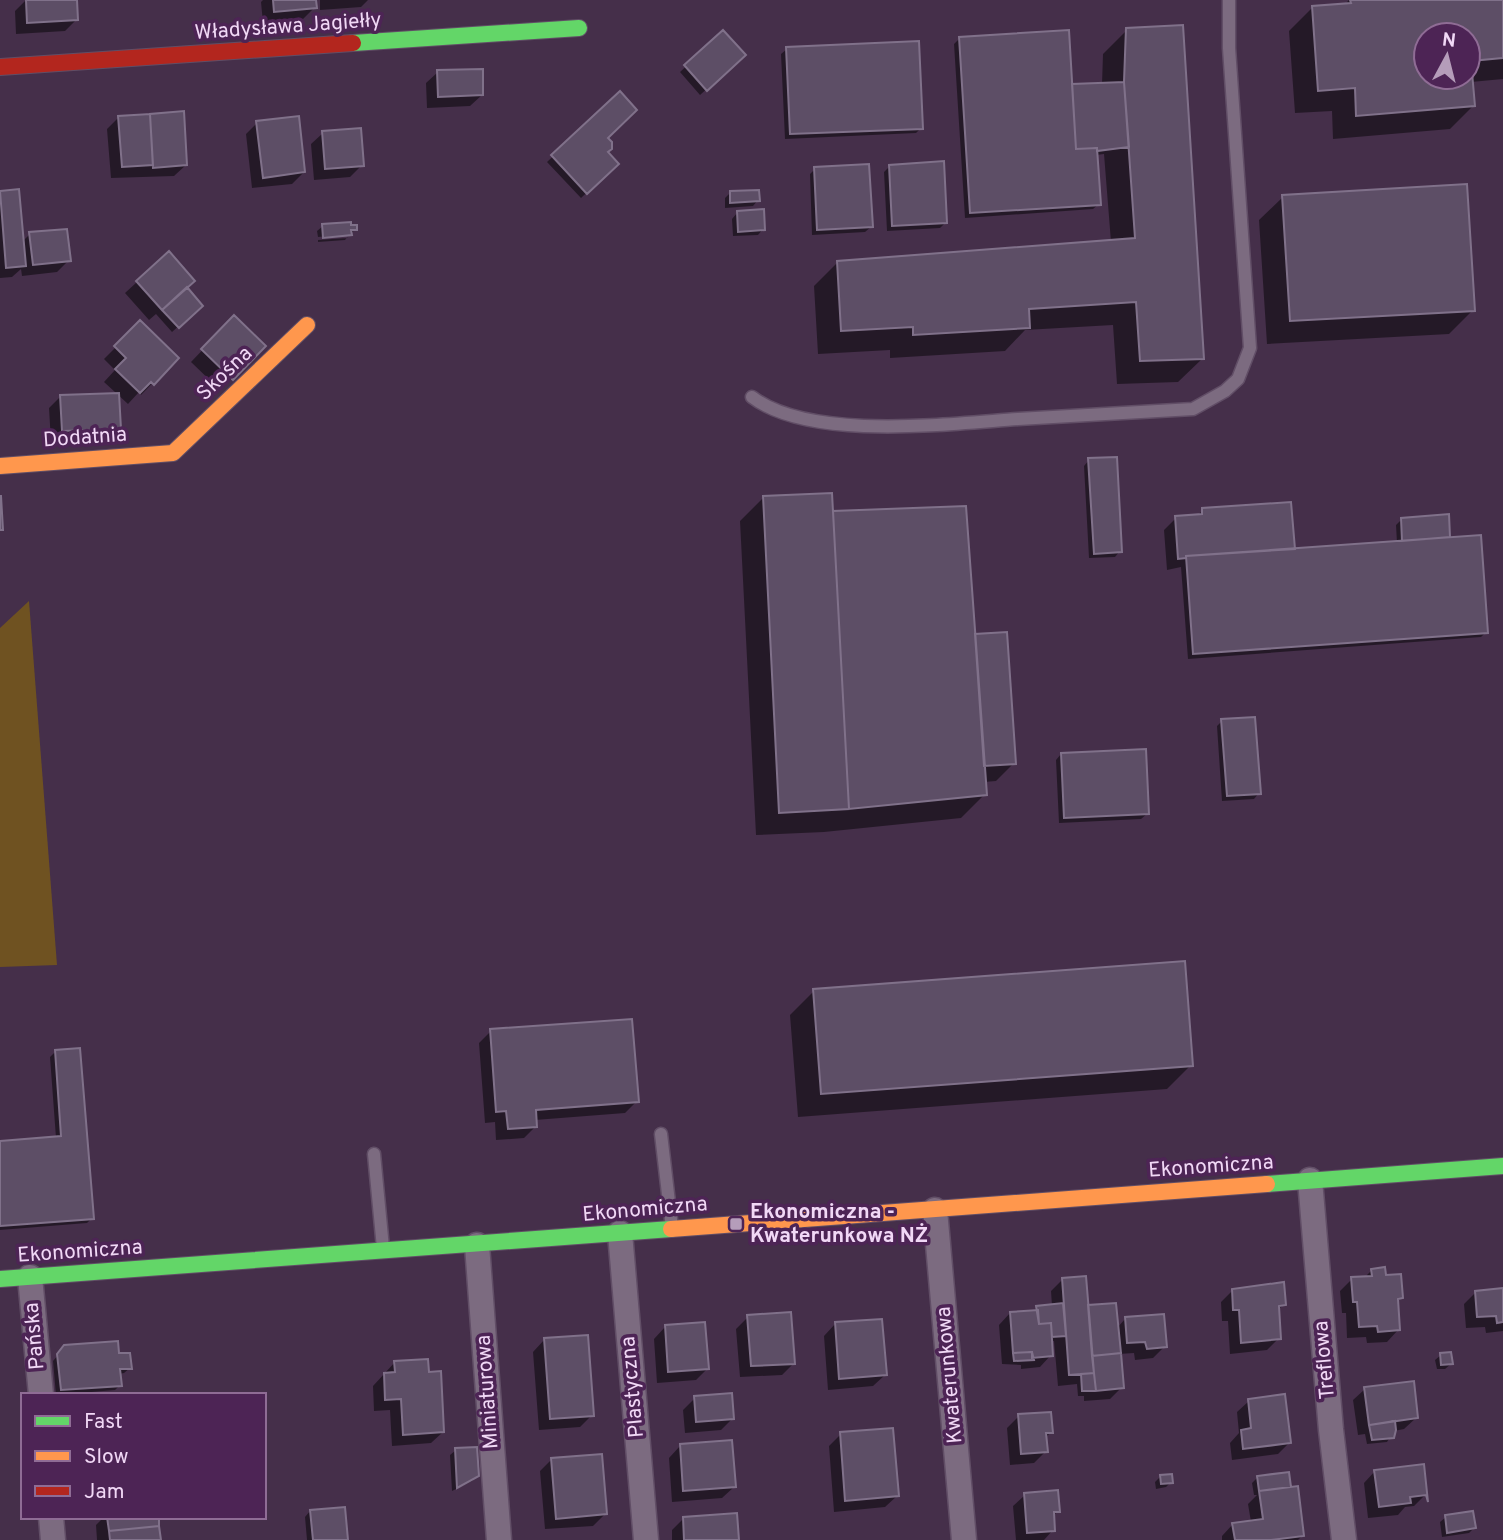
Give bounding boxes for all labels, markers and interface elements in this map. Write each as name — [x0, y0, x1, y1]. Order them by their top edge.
street label: Władysława Jagiełły — [194, 7, 382, 47]
north arrow — [1412, 21, 1482, 91]
text: N — [1441, 28, 1457, 54]
street label: Skośna — [191, 341, 259, 407]
street label: Dodatnia — [42, 422, 128, 454]
street label: Ekonomiczna — [1147, 1149, 1275, 1185]
street label: Ekonomiczna — [581, 1191, 709, 1229]
place label: Ekonomiczna - Kwaterunkowa NŻ — [750, 1199, 928, 1250]
marker: Ekonomiczna - Kwaterunkowa NŻ — [728, 1216, 744, 1232]
street label: Ekonomiczna — [16, 1234, 144, 1270]
street label: Pańska — [19, 1301, 51, 1371]
street label: Kwaterunkowa — [931, 1305, 969, 1445]
street label: Treflowa — [1308, 1320, 1342, 1400]
street label: Miniaturowa — [471, 1334, 505, 1450]
street label: Plastyczna — [615, 1335, 651, 1439]
legend — [21, 1393, 266, 1519]
text: Fast — [84, 1409, 123, 1436]
text: Slow — [84, 1444, 129, 1471]
text: Jam — [84, 1479, 125, 1506]

